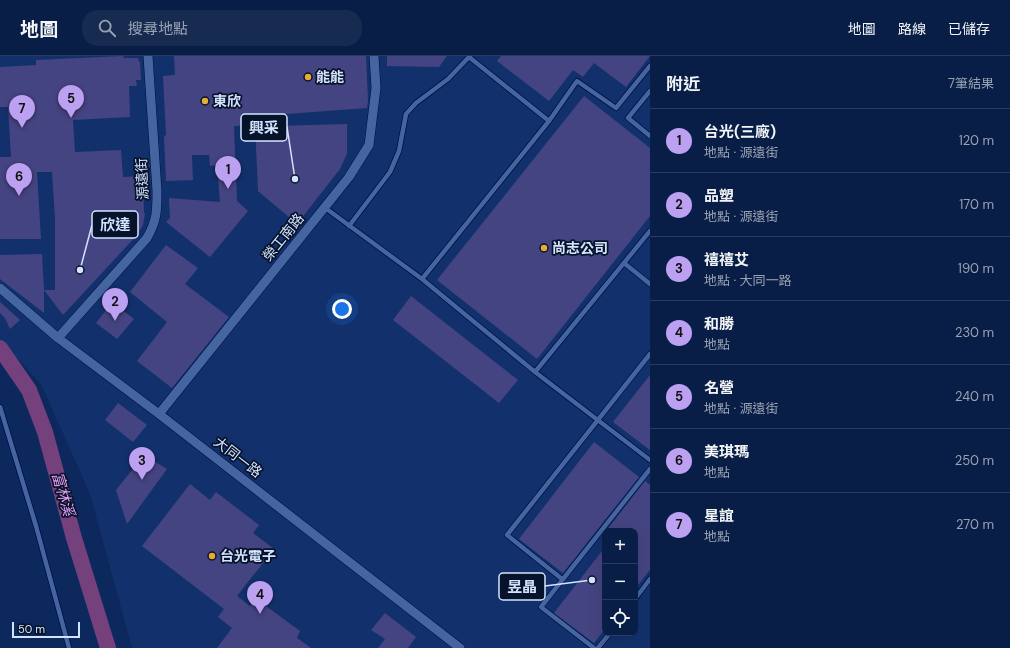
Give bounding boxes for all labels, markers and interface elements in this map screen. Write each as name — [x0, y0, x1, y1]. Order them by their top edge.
search box — [82, 10, 362, 46]
text: 地圖 — [20, 17, 58, 42]
icon: search — [96, 17, 118, 39]
text: 搜尋地點 — [128, 19, 188, 39]
text: 地圖 — [848, 20, 876, 38]
text: 路線 — [898, 20, 926, 38]
text: 已儲存 — [948, 20, 990, 38]
place label: 能能 — [316, 68, 344, 86]
marker: 能能 — [303, 72, 313, 82]
text: 附近 — [666, 73, 700, 95]
text: 7筆結果 — [948, 75, 994, 92]
pin: 5 — [58, 85, 84, 118]
place label: 東欣 — [213, 92, 241, 110]
pin: 7 — [9, 95, 35, 128]
marker: 東欣 — [200, 96, 210, 106]
callout: 興采 — [241, 114, 287, 141]
text: 興采 — [249, 118, 279, 138]
text: 台光(三廠) — [704, 122, 776, 142]
text: 1 — [677, 132, 681, 149]
text: 120 m — [959, 132, 994, 149]
text: 地點 · 源遠街 — [704, 144, 779, 161]
pin: 1 — [215, 156, 241, 189]
street label: 源遠街 — [132, 158, 152, 200]
pin: 6 — [6, 163, 32, 196]
text: 品塑 — [704, 186, 734, 206]
text: 2 — [675, 196, 683, 213]
text: 170 m — [959, 196, 994, 213]
text: 地點 · 源遠街 — [704, 208, 779, 225]
street label: 榮工南路 — [258, 210, 308, 264]
callout: 欣達 — [92, 211, 138, 238]
text: 欣達 — [100, 215, 131, 235]
place label: 尚志公司 — [552, 239, 608, 257]
marker: 尚志公司 — [539, 243, 549, 253]
text: 禧禧艾 — [704, 250, 749, 270]
text: 3 — [675, 260, 683, 277]
text: 190 m — [958, 260, 994, 277]
text: 地點 · 大同一路 — [704, 272, 792, 289]
pin: 2 — [102, 288, 128, 321]
your location — [332, 299, 352, 319]
text: 和勝 — [704, 314, 734, 334]
text: 4 — [675, 324, 683, 341]
text: 230 m — [955, 324, 994, 341]
text: 地點 — [704, 336, 730, 353]
text: 名營 — [704, 378, 734, 398]
text: 5 — [675, 388, 683, 405]
text: 240 m — [955, 388, 994, 405]
text: 地點 · 源遠街 — [704, 400, 779, 417]
street label: 大同一路 — [210, 433, 266, 481]
text: 美琪瑪 — [704, 442, 749, 462]
pin: 3 — [129, 447, 155, 480]
text: 6 — [675, 452, 683, 469]
text: 250 m — [955, 452, 994, 469]
text: 地點 — [704, 464, 730, 481]
water label: 富林溪 — [47, 470, 79, 520]
text: 星誼 — [704, 506, 734, 526]
text: 7 — [676, 516, 682, 533]
text: 270 m — [956, 516, 994, 533]
map controls — [602, 528, 638, 636]
button: + — [602, 528, 638, 564]
text: 地點 — [704, 528, 730, 545]
place label: 台光電子 — [220, 547, 276, 565]
marker: 台光電子 — [207, 551, 217, 561]
button: − — [602, 564, 638, 600]
callout: 昱晶 — [499, 573, 545, 600]
text: 昱晶 — [507, 577, 537, 597]
pin: 4 — [247, 581, 273, 614]
button: locate — [602, 600, 638, 636]
scale bar — [12, 620, 80, 639]
text: 50 m — [18, 622, 45, 636]

